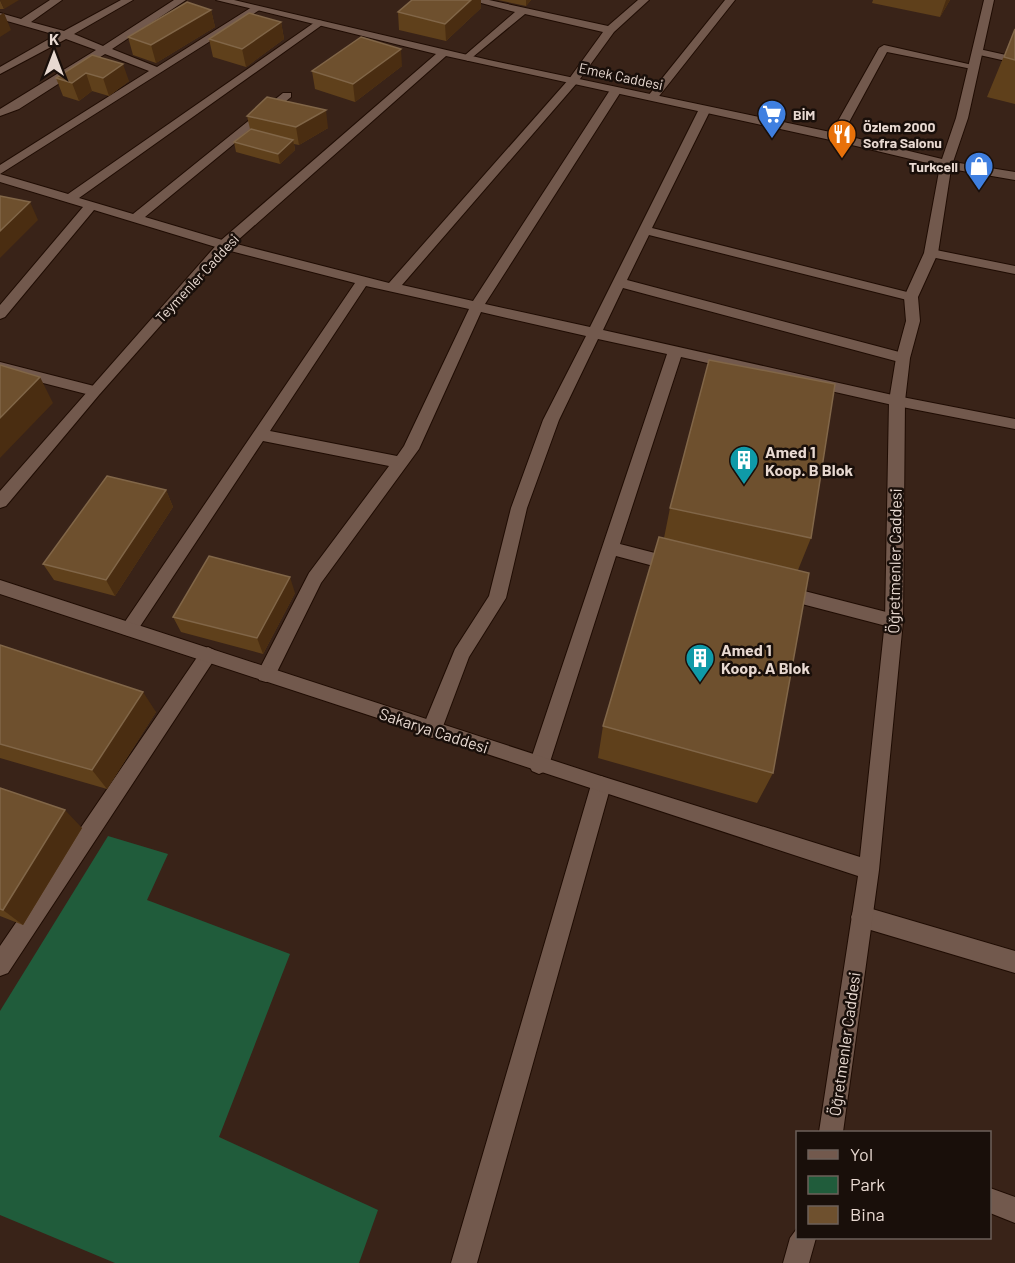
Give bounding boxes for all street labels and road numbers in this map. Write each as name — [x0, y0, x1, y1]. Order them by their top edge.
street label: Emek Caddesi — [577, 59, 665, 93]
street label: Teymenler Caddesi — [152, 230, 242, 326]
street label: Öğretmenler Caddesi — [883, 488, 905, 634]
street label: Sakarya Caddesi — [377, 703, 491, 757]
street label: Öğretmenler Caddesi — [824, 971, 864, 1117]

